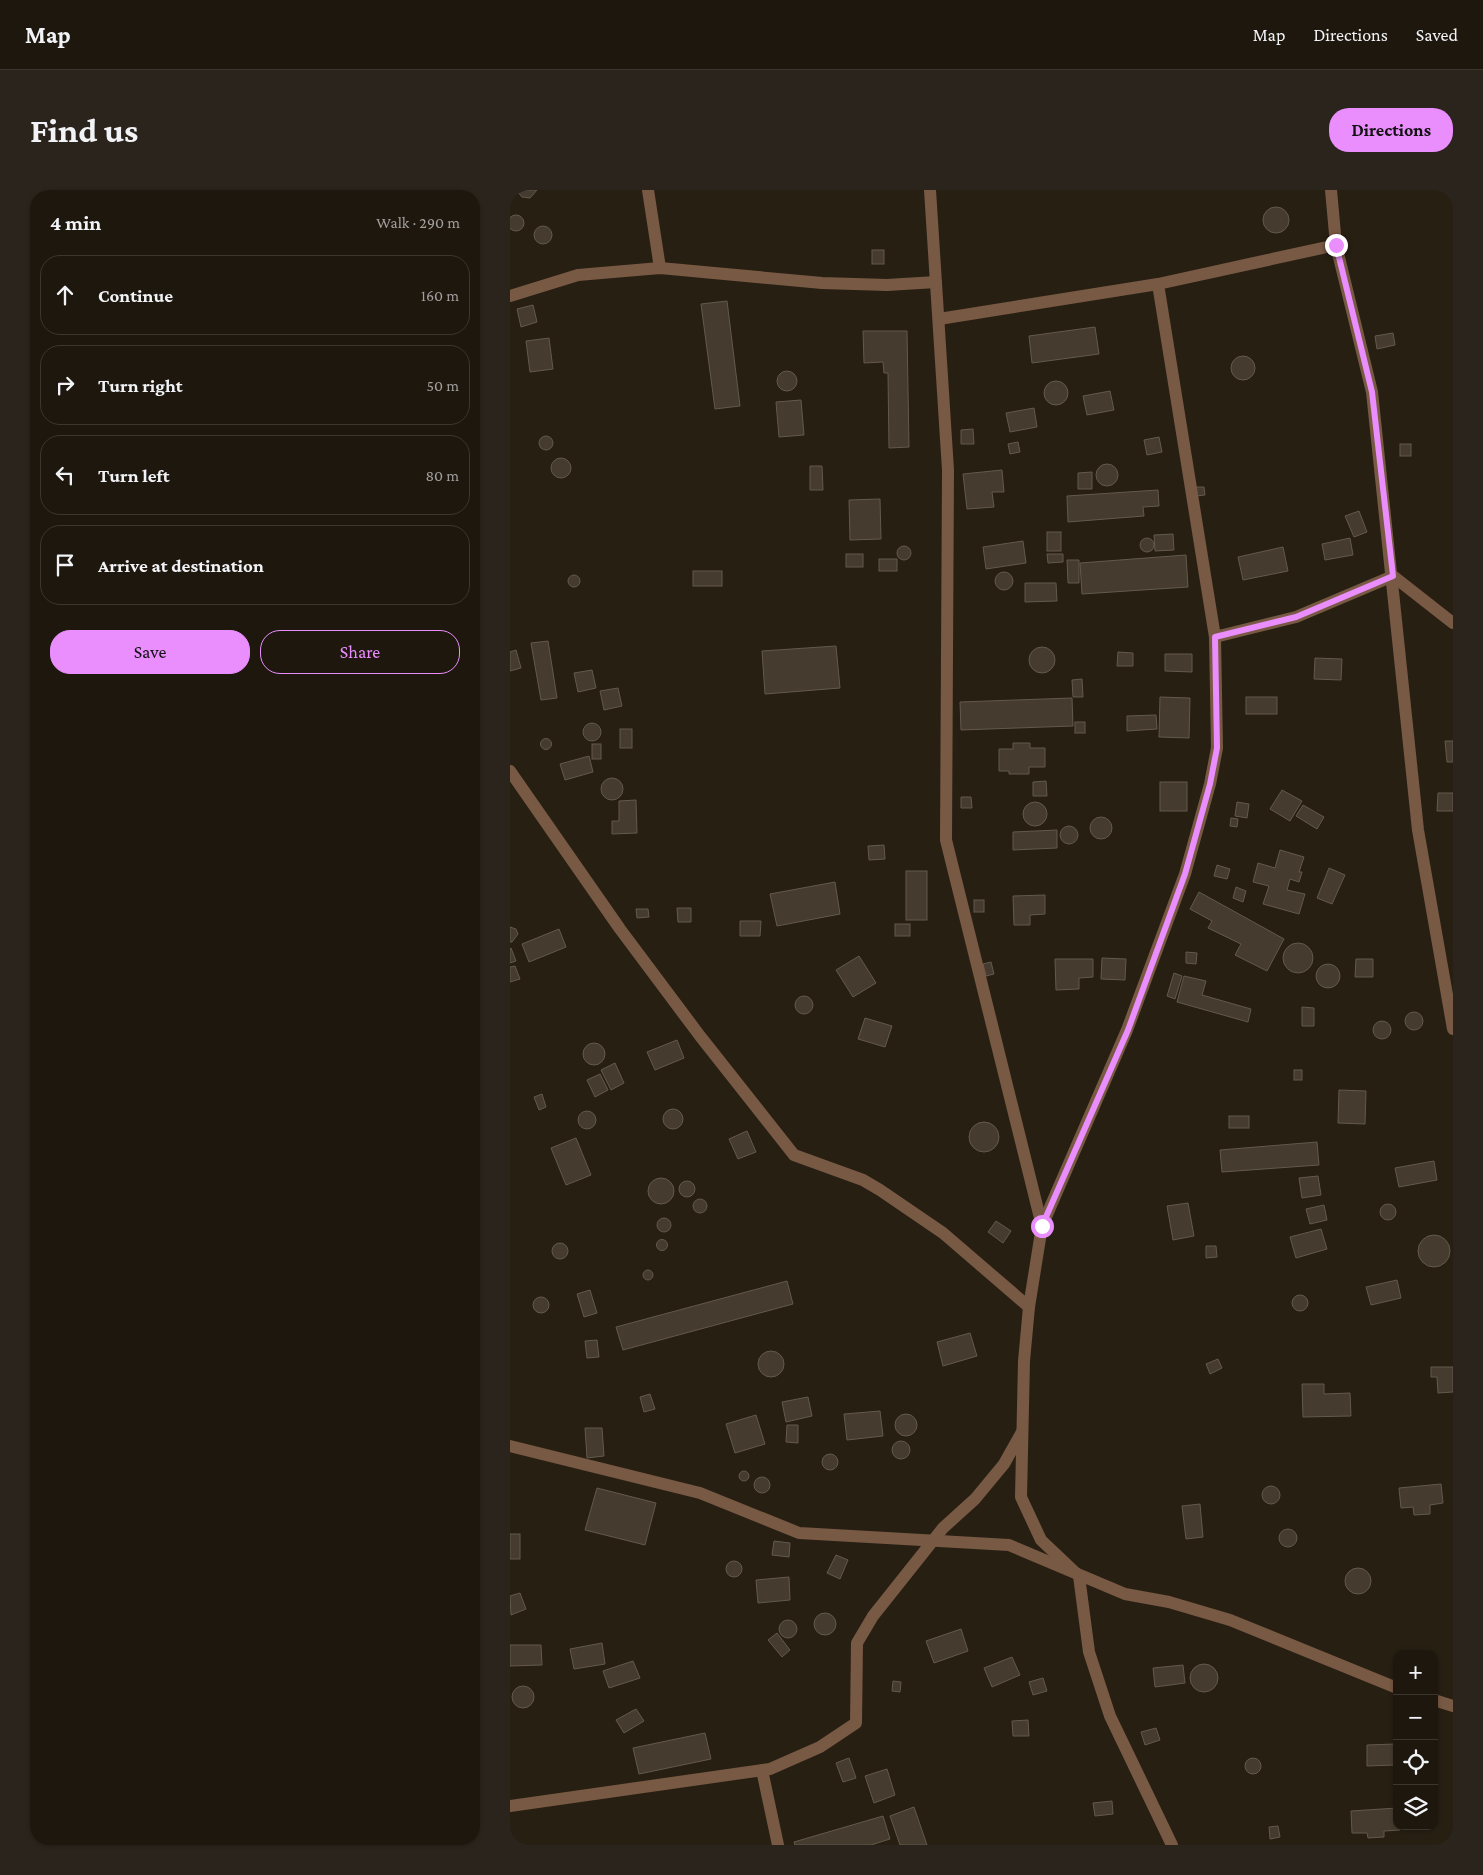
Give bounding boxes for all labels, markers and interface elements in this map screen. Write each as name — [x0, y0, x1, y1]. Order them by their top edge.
text: Map — [25, 21, 71, 48]
text: Map — [1253, 25, 1285, 45]
text: Directions — [1313, 25, 1388, 45]
text: Saved — [1416, 25, 1458, 45]
button: Directions — [1329, 108, 1453, 152]
text: Find us — [30, 111, 138, 150]
text: 4 min — [50, 211, 101, 235]
text: Walk · 290 m — [376, 214, 460, 231]
route end — [1325, 234, 1348, 257]
icon: ahead — [51, 281, 79, 309]
text: Continue — [98, 285, 173, 306]
text: 160 m — [421, 287, 459, 304]
icon: right — [51, 371, 79, 399]
text: Turn right — [98, 375, 183, 396]
text: 50 m — [427, 377, 459, 394]
icon: left — [51, 461, 79, 489]
text: Turn left — [98, 465, 170, 486]
text: 80 m — [425, 467, 459, 484]
icon: arrive — [51, 551, 79, 579]
text: Arrive at destination — [98, 555, 264, 576]
button: Save — [50, 630, 250, 674]
button: Share — [260, 630, 460, 674]
route start — [1031, 1215, 1054, 1238]
map controls — [1393, 1650, 1438, 1830]
button: + — [1393, 1650, 1438, 1695]
button: − — [1393, 1695, 1438, 1740]
button: locate — [1393, 1740, 1438, 1785]
button: layers — [1393, 1785, 1438, 1830]

